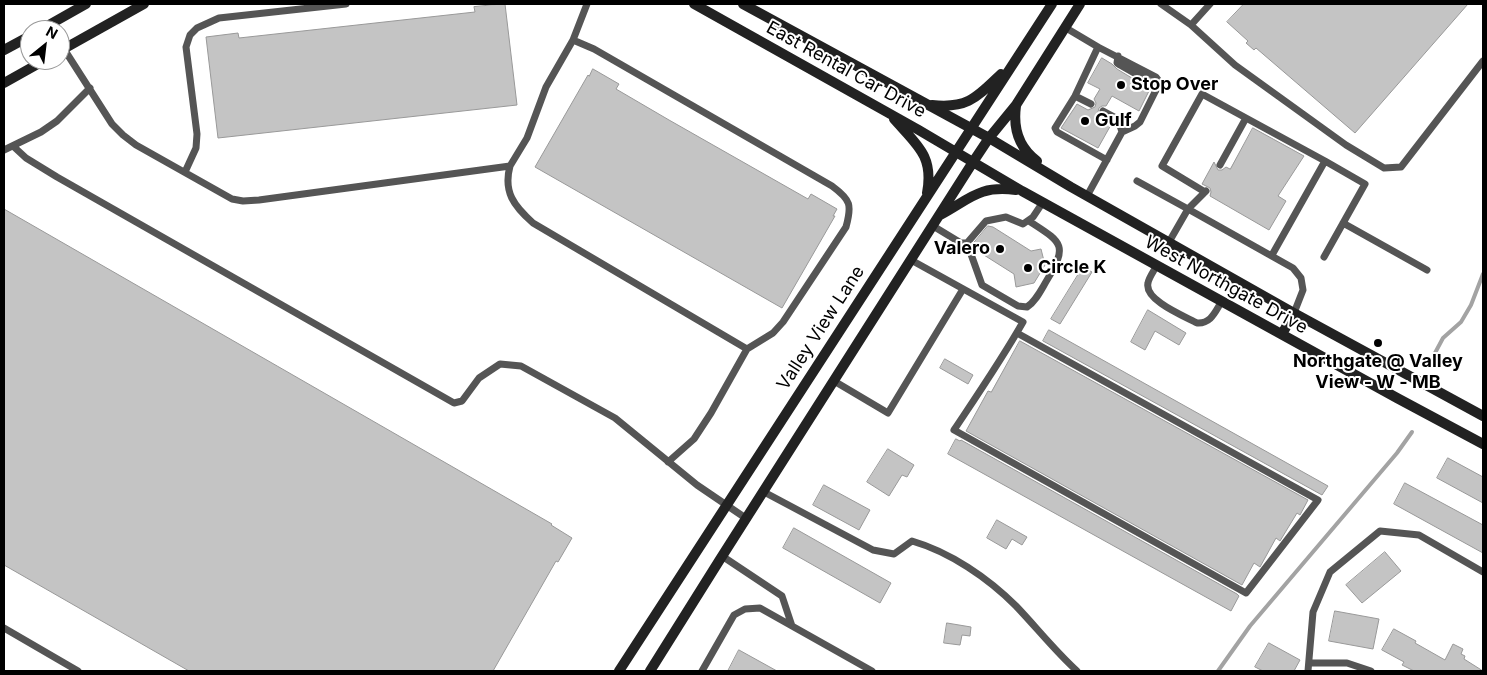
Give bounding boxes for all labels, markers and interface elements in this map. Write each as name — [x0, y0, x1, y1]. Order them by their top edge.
street label: East Rental Car Drive — [762, 17, 930, 123]
north arrow — [20, 20, 70, 70]
text: N — [43, 22, 61, 42]
place label: Stop Over — [1131, 74, 1218, 96]
marker: Stop Over — [1115, 79, 1127, 91]
place label: Gulf — [1095, 110, 1132, 132]
marker: Gulf — [1079, 115, 1091, 127]
street label: West Northgate Drive — [1141, 231, 1311, 339]
place label: Valero — [934, 238, 990, 260]
marker: Valero — [994, 243, 1006, 255]
place label: Circle K — [1038, 257, 1106, 279]
street label: Valley View Lane — [773, 262, 869, 394]
marker: Circle K — [1022, 262, 1034, 274]
marker: Northgate @ Valley View - W - MB — [1372, 337, 1384, 349]
place label: Northgate @ Valley View - W - MB — [1293, 351, 1463, 394]

